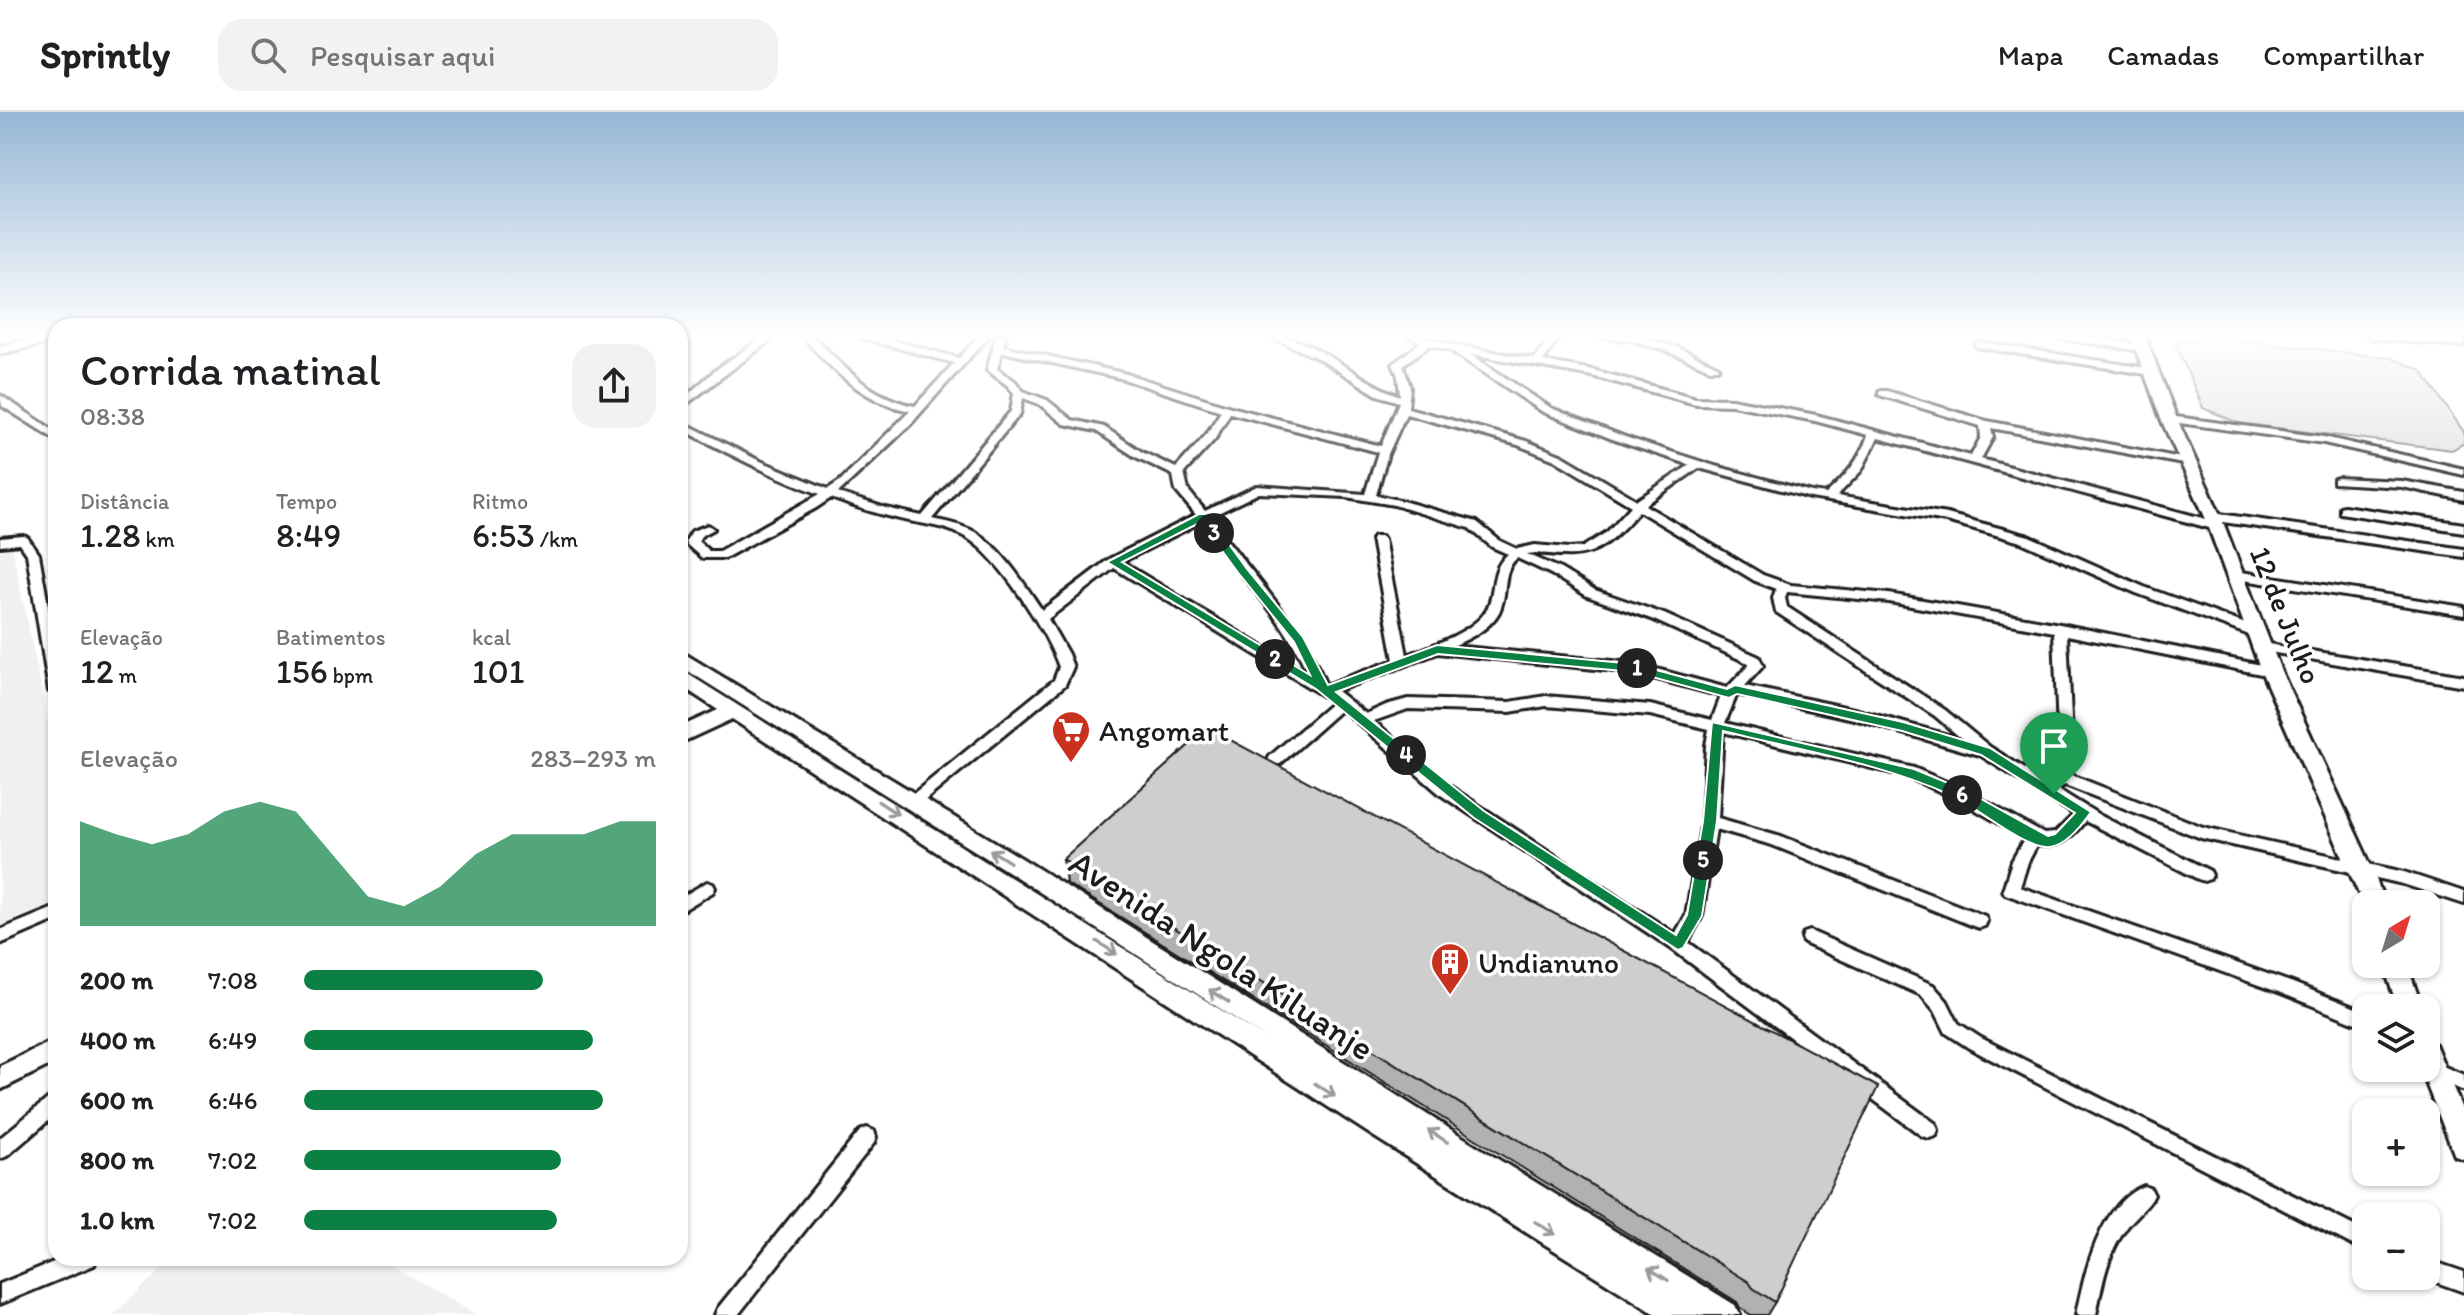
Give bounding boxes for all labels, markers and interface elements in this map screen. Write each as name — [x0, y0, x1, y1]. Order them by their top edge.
search box — [218, 19, 778, 91]
text: Sprintly — [40, 32, 170, 78]
icon: search — [246, 33, 290, 77]
text: Pesquisar aqui — [310, 37, 496, 74]
text: Mapa — [1998, 38, 2063, 72]
text: Camadas — [2107, 38, 2219, 72]
text: Compartilhar — [2263, 38, 2424, 72]
text: Corrida matinal — [80, 343, 381, 396]
button: share — [572, 344, 656, 428]
text: 08:38 — [80, 400, 145, 432]
text: Distância — [80, 488, 170, 515]
text: Tempo — [276, 488, 337, 515]
text: Ritmo — [472, 488, 528, 515]
pin: 3 — [1194, 513, 1234, 553]
text: 1.28 — [80, 515, 141, 556]
text: 8:49 — [276, 515, 341, 556]
text: 6:53 — [472, 515, 535, 556]
text: 3 — [1208, 519, 1220, 546]
text: km — [141, 526, 175, 553]
text: /km — [535, 526, 578, 553]
street label: 12 de Julho — [2242, 541, 2330, 689]
text: Elevação — [80, 624, 163, 651]
text: Batimentos — [276, 624, 386, 651]
text: kcal — [472, 624, 511, 651]
pin: 2 — [1255, 639, 1295, 679]
text: 2 — [1269, 645, 1281, 672]
pin: 1 — [1617, 648, 1657, 688]
text: 12 — [80, 651, 114, 692]
text: 156 — [276, 651, 328, 692]
text: 101 — [472, 651, 525, 692]
text: 1 — [1632, 654, 1642, 681]
text: m — [114, 662, 137, 689]
text: bpm — [328, 662, 373, 689]
supermarket icon: Angomart — [1050, 709, 1092, 764]
place label: Angomart — [1099, 712, 1229, 749]
pin — [2020, 712, 2088, 794]
icon: arrive — [2032, 724, 2076, 768]
pin: 4 — [1386, 735, 1426, 775]
text: 4 — [1399, 741, 1413, 768]
text: Elevação — [80, 742, 178, 774]
text: 283–293 m — [530, 742, 656, 774]
pin: 6 — [1942, 775, 1982, 815]
text: 6 — [1956, 781, 1968, 808]
one-way arrow — [876, 800, 899, 816]
street label: Avenida Ngola Kiluanje — [1062, 840, 1382, 1070]
pin: 5 — [1683, 840, 1723, 880]
text: 5 — [1697, 846, 1709, 873]
one-way arrow — [989, 847, 1012, 863]
north arrow — [2352, 890, 2440, 978]
map controls — [2352, 890, 2440, 1290]
one-way arrow — [1095, 940, 1118, 956]
building icon: Undianuno — [1429, 941, 1471, 996]
place label: Undianuno — [1478, 944, 1619, 981]
text: 200 m — [80, 964, 153, 996]
text: 7:08 — [208, 964, 258, 996]
one-way arrow — [1208, 987, 1231, 1003]
button: layers — [2352, 994, 2440, 1082]
text: 400 m — [80, 1024, 155, 1056]
text: 6:49 — [208, 1024, 257, 1056]
one-way arrow — [1313, 1082, 1335, 1098]
text: 600 m — [80, 1084, 154, 1116]
text: 6:46 — [208, 1084, 258, 1116]
button: + — [2352, 1098, 2440, 1186]
one-way arrow — [1427, 1128, 1450, 1144]
text: 800 m — [80, 1144, 154, 1176]
text: 7:02 — [208, 1144, 257, 1176]
button: − — [2352, 1202, 2440, 1290]
text: 1.0 km — [80, 1204, 155, 1236]
text: 7:02 — [208, 1204, 257, 1236]
one-way arrow — [1533, 1220, 1556, 1236]
one-way arrow — [1647, 1265, 1670, 1281]

